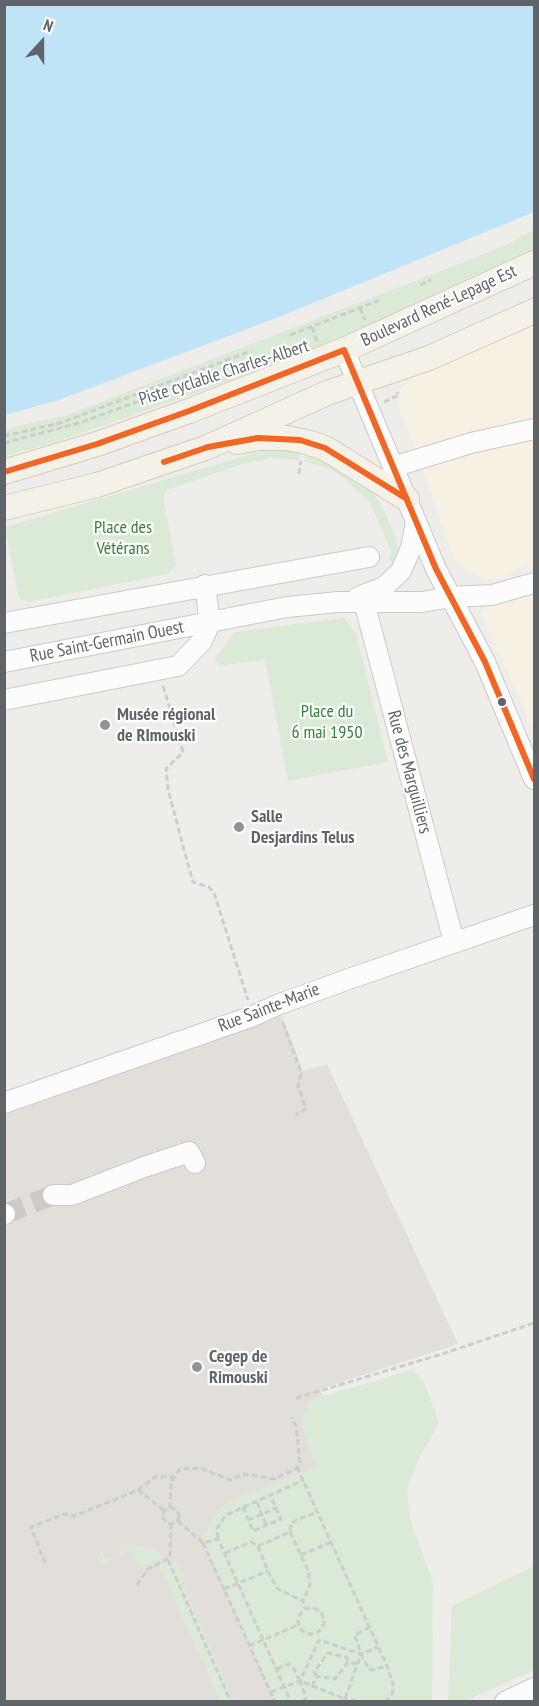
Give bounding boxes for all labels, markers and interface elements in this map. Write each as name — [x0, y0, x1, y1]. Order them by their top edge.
north arrow — [12, 12, 72, 72]
text: N — [41, 14, 56, 36]
street label: Boulevard René-Lepage Est — [358, 261, 520, 351]
street label: Piste cyclable Charles-Albert — [136, 335, 312, 411]
park label: Place des Vétérans — [94, 517, 152, 560]
street label: Rue Saint-Germain Ouest — [28, 617, 186, 667]
unlabelled marker — [496, 696, 508, 708]
park label: Place du 6 mai 1950 — [292, 701, 362, 744]
place label: Musée régional de RImouski — [117, 704, 215, 746]
street label: Rue des Marguilliers — [382, 708, 436, 836]
marker: Musée régional de RImouski — [98, 718, 112, 732]
place label: Salle Desjardins Telus — [251, 806, 355, 848]
marker: Salle Desjardins Telus — [232, 820, 246, 834]
street label: Rue Sainte-Marie — [215, 979, 323, 1037]
place label: Cegep de Rimouski — [209, 1346, 268, 1388]
marker: Cegep de Rimouski — [190, 1360, 204, 1374]

